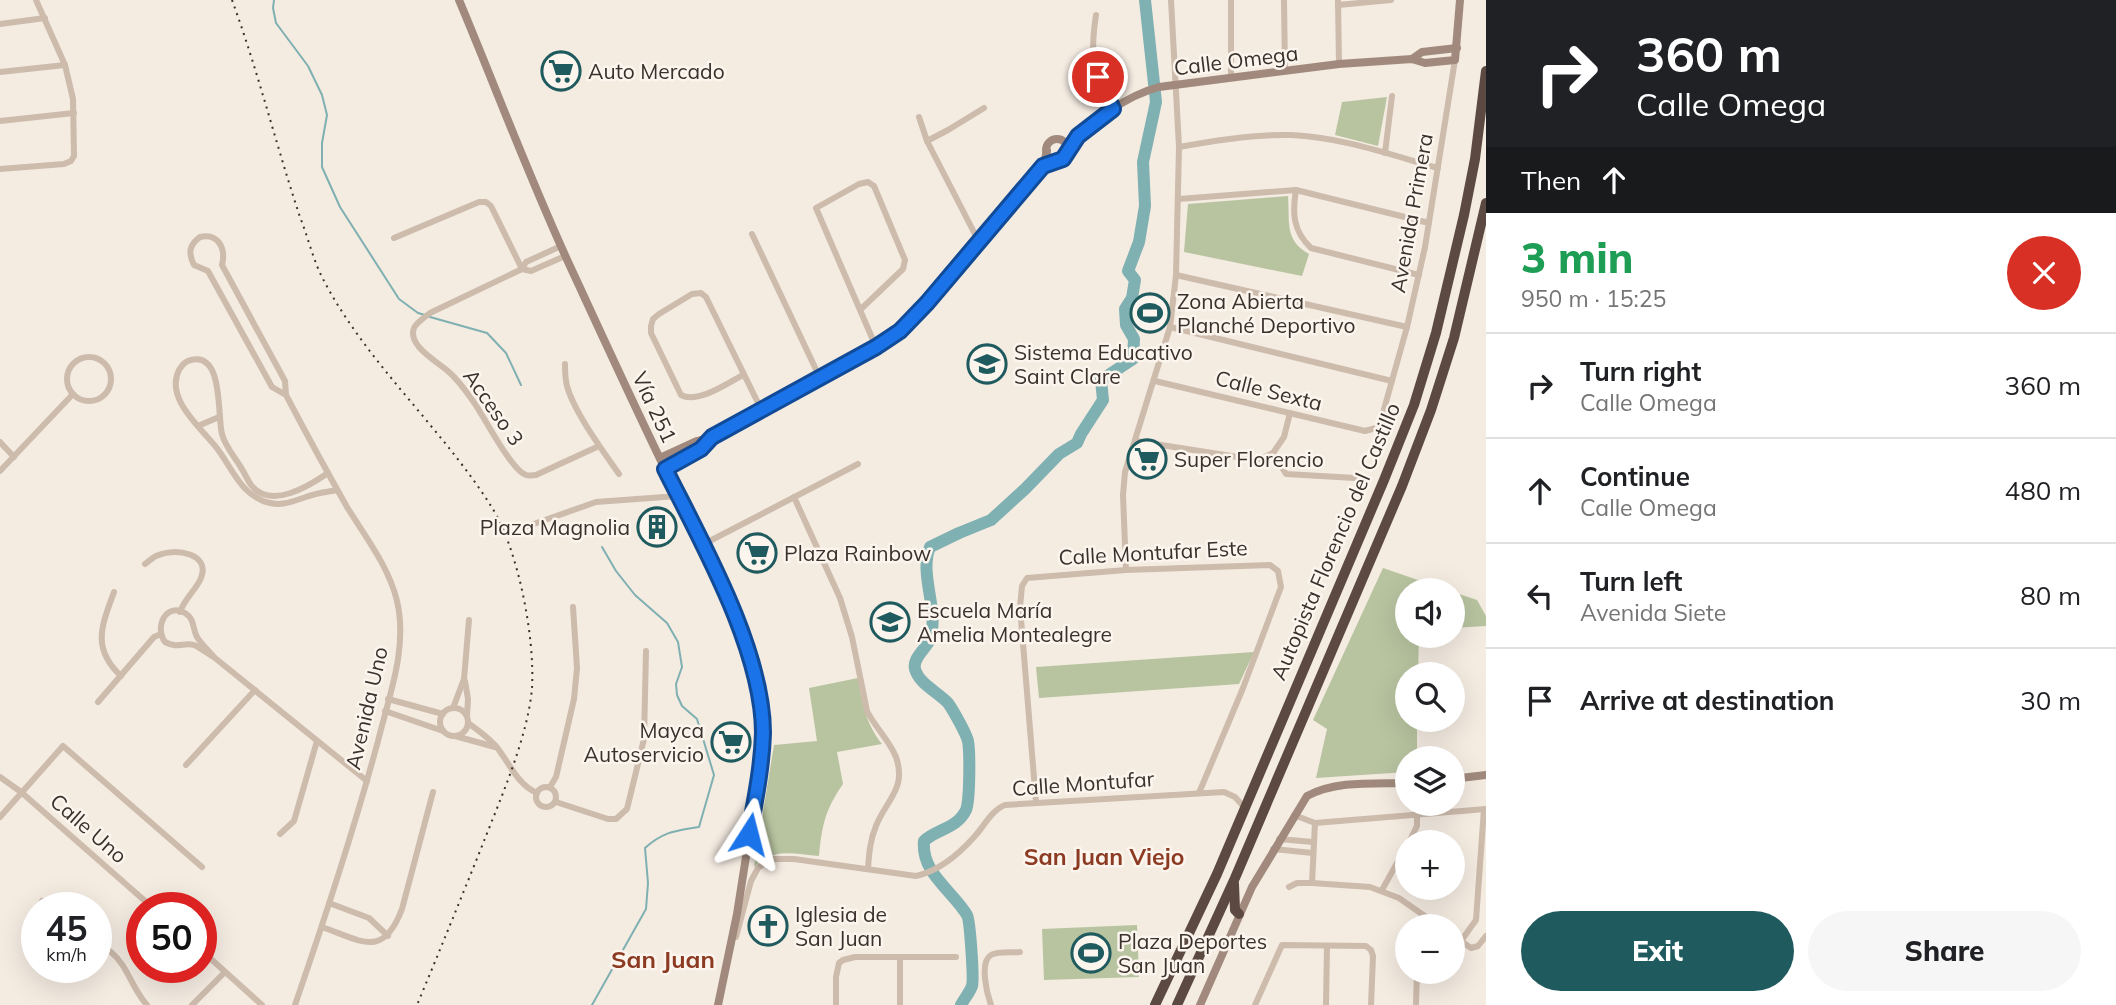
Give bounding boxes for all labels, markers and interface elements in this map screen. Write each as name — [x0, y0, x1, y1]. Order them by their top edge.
text: 360 m — [1636, 23, 1782, 84]
icon: right — [1521, 28, 1612, 119]
street label: Calle Omega — [1172, 39, 1300, 81]
pin — [1068, 47, 1128, 107]
supermarket icon: Auto Mercado — [540, 50, 582, 92]
place label: Auto Mercado — [588, 58, 725, 84]
icon: arrive — [1079, 58, 1117, 96]
text: Calle Omega — [1636, 84, 1826, 124]
street label: Avenida Primera — [1384, 131, 1438, 295]
icon: ahead — [1595, 161, 1633, 199]
text: Then — [1521, 164, 1581, 197]
text: 3 min — [1521, 231, 1634, 284]
button: close — [2007, 236, 2081, 310]
text: 950 m · 15:25 — [1521, 284, 1666, 313]
place label: Zona Abierta Planché Deportivo — [1177, 288, 1355, 338]
sports icon: Zona Abierta Planché Deportivo — [1129, 292, 1171, 334]
place label: Sistema Educativo Saint Clare — [1014, 339, 1193, 389]
school or university icon: Sistema Educativo Saint Clare — [966, 343, 1008, 385]
text: Turn right — [1580, 355, 1701, 388]
street label: Acceso 3 — [458, 364, 530, 450]
street label: Calle Sexta — [1213, 364, 1325, 416]
street label: Vía 251 — [627, 367, 683, 447]
icon: right — [1521, 367, 1559, 405]
text: 360 m — [2005, 369, 2081, 402]
text: Calle Omega — [1580, 388, 1717, 417]
street label: Autopista Florencio del Castillo — [1265, 398, 1405, 684]
supermarket icon: Super Florencio — [1126, 438, 1168, 480]
place label: Super Florencio — [1174, 446, 1324, 472]
text: Continue — [1580, 460, 1690, 493]
icon: ahead — [1521, 472, 1559, 510]
text: 480 m — [2005, 474, 2081, 507]
text: Calle Omega — [1580, 493, 1717, 522]
building icon: Plaza Magnolia — [636, 506, 678, 548]
place label: Plaza Magnolia — [480, 514, 630, 540]
supermarket icon: Plaza Rainbow — [736, 532, 778, 574]
street label: Calle Montufar Este — [1058, 534, 1248, 570]
place label: Plaza Rainbow — [784, 540, 931, 566]
text: Turn left — [1580, 565, 1682, 598]
icon: left — [1521, 577, 1559, 615]
map controls — [1395, 578, 1465, 984]
button: sound — [1395, 578, 1465, 648]
text: 80 m — [2020, 579, 2081, 612]
place label: Escuela María Amelia Montealegre — [917, 597, 1112, 647]
text: Avenida Siete — [1580, 598, 1726, 627]
school or university icon: Escuela María Amelia Montealegre — [869, 601, 911, 643]
street label: Avenida Uno — [339, 644, 393, 772]
button: search — [1395, 662, 1465, 732]
icon: arrive — [1521, 682, 1559, 720]
text: Arrive at destination — [1580, 684, 1835, 717]
text: 30 m — [2020, 684, 2081, 717]
place label: Mayca Autoservicio — [584, 717, 704, 767]
supermarket icon: Mayca Autoservicio — [710, 721, 752, 763]
button: layers — [1395, 746, 1465, 816]
street label: Calle Montufar — [1011, 765, 1155, 801]
street label: Calle Uno — [45, 788, 133, 868]
position arrow — [712, 797, 786, 871]
button: + — [1395, 830, 1465, 900]
district label: San Juan Viejo — [1024, 842, 1184, 871]
speed limit sign: 50 — [126, 892, 217, 983]
place label: Iglesia de San Juan — [795, 901, 887, 951]
church icon: Iglesia de San Juan — [747, 905, 789, 947]
text: 45 — [45, 906, 88, 950]
button: Exit — [1521, 911, 1794, 991]
button: Share — [1808, 911, 2081, 991]
button: − — [1395, 914, 1465, 984]
place label: Plaza Deportes San Juan — [1118, 928, 1267, 978]
sports icon: Plaza Deportes San Juan — [1070, 932, 1112, 974]
text: km/h — [46, 943, 87, 966]
district label: San Juan — [611, 944, 715, 974]

